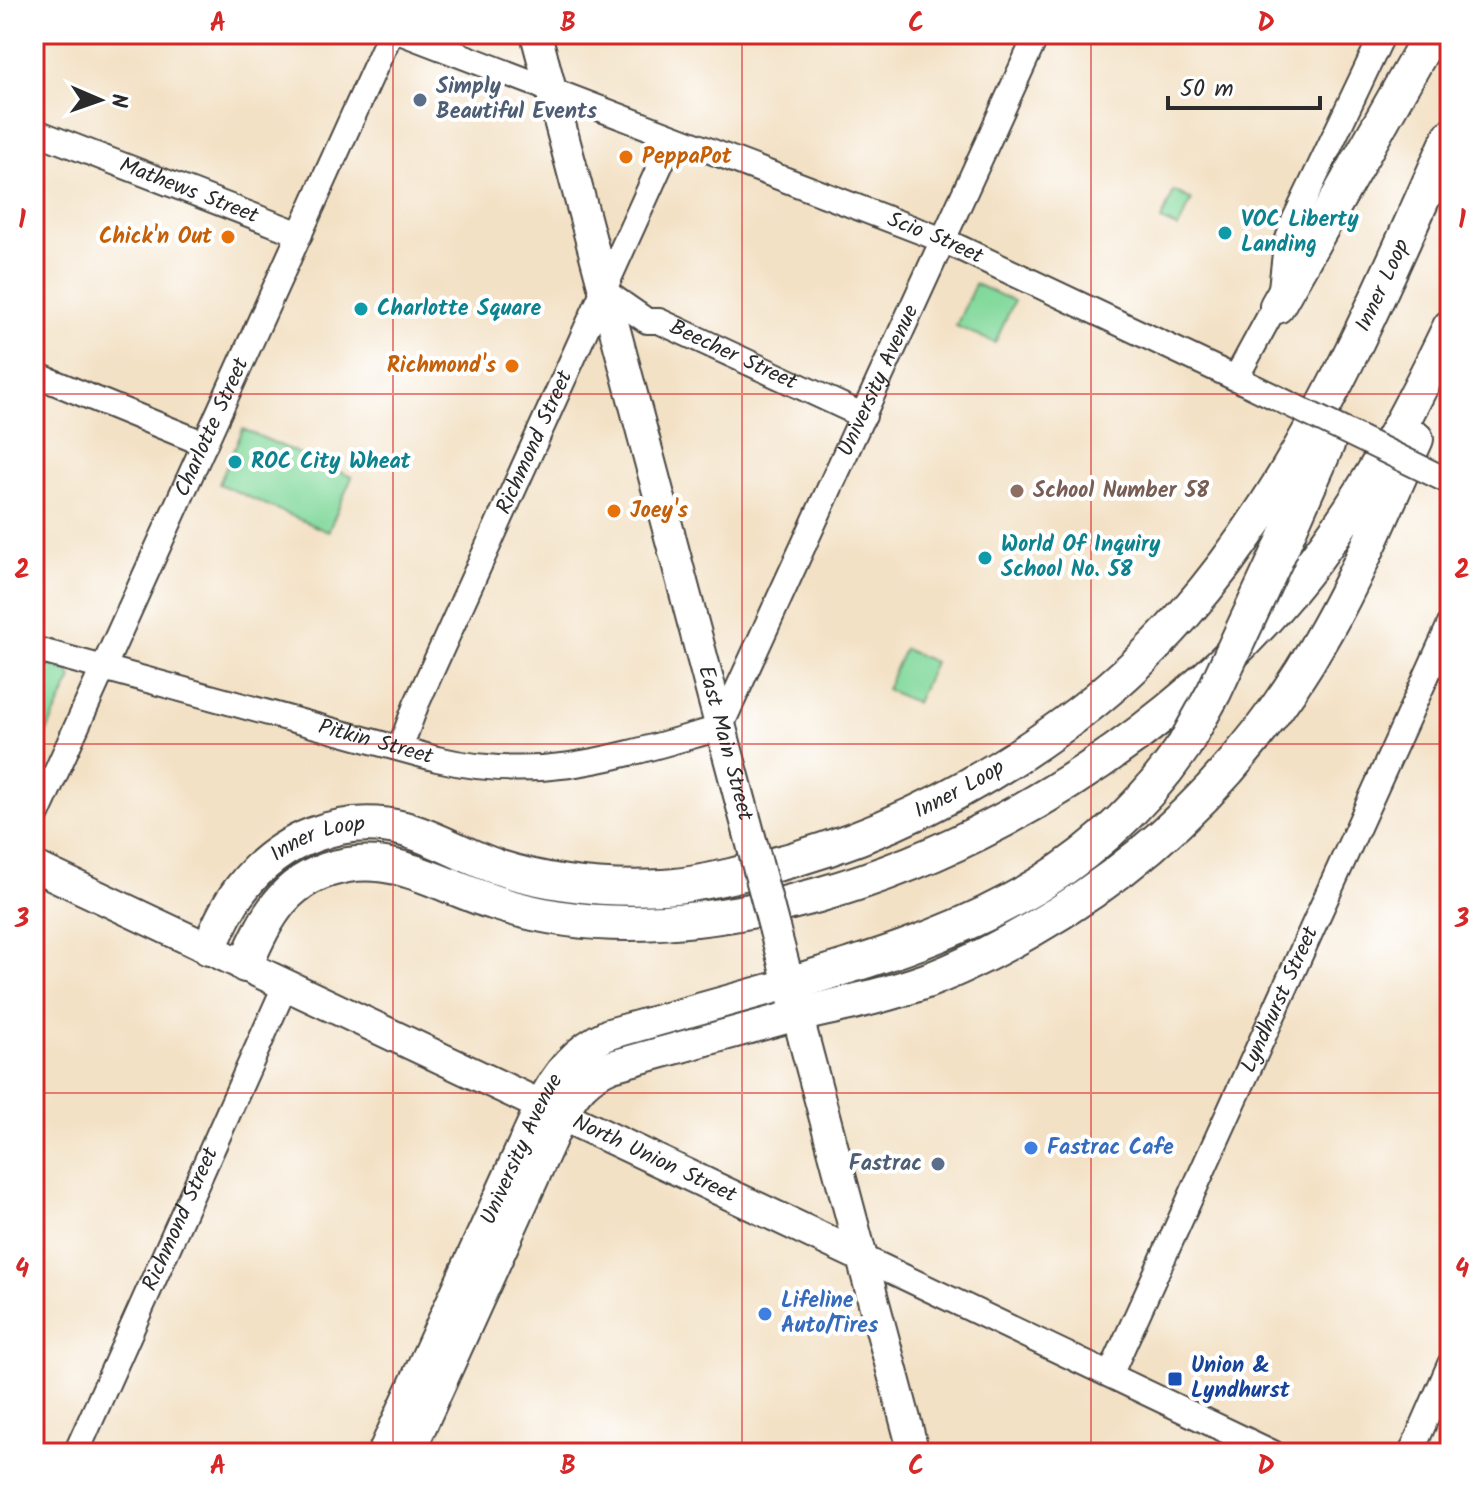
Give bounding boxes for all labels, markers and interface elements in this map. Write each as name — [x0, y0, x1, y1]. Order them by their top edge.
text: A — [210, 3, 226, 45]
text: B — [560, 3, 576, 45]
text: C — [908, 3, 924, 45]
text: D — [1257, 3, 1275, 45]
north arrow — [60, 60, 140, 140]
scale bar — [1168, 60, 1320, 110]
place label: Simply Beautiful Events — [436, 70, 598, 130]
text: 50 m — [1180, 70, 1234, 109]
marker: Simply Beautiful Events — [411, 91, 429, 109]
text: N — [100, 93, 135, 108]
place label: PeppaPot — [642, 140, 733, 175]
street label: Mathews Street — [114, 148, 264, 234]
marker: PeppaPot — [617, 148, 635, 166]
text: 1 — [18, 200, 26, 242]
text: 1 — [1458, 200, 1466, 242]
street label: Scio Street — [882, 203, 989, 274]
place label: VOC Liberty Landing — [1241, 203, 1359, 263]
place label: Chick'n Out — [99, 220, 213, 255]
marker: VOC Liberty Landing — [1216, 224, 1234, 242]
marker: Chick'n Out — [219, 228, 237, 246]
street label: Inner Loop — [1346, 233, 1420, 338]
place label: Charlotte Square — [377, 292, 542, 327]
street label: University Avenue — [829, 299, 929, 463]
marker: Charlotte Square — [352, 300, 370, 318]
street label: Beecher Street — [663, 311, 803, 400]
place label: Richmond's — [387, 349, 497, 384]
street label: Charlotte Street — [165, 352, 259, 503]
marker: Richmond's — [503, 357, 521, 375]
street label: Richmond Street — [487, 364, 583, 520]
place label: ROC City Wheat — [251, 445, 412, 480]
marker: ROC City Wheat — [226, 453, 244, 471]
place label: School Number 58 — [1033, 474, 1210, 509]
marker: School Number 58 — [1008, 482, 1026, 500]
place label: Joey's — [630, 494, 689, 529]
marker: Joey's — [605, 502, 623, 520]
place label: World Of Inquiry School No. 58 — [1001, 528, 1161, 588]
marker: World Of Inquiry School No. 58 — [976, 549, 994, 567]
text: 2 — [14, 550, 30, 592]
text: 2 — [1454, 550, 1470, 592]
street label: East Main Street — [688, 662, 763, 825]
street label: Pitkin Street — [314, 710, 437, 775]
street label: Inner Loop — [908, 750, 1012, 829]
street label: Inner Loop — [263, 807, 366, 871]
text: 3 — [14, 899, 29, 941]
text: 3 — [1454, 899, 1469, 941]
street label: Lyndhurst Street — [1232, 920, 1329, 1079]
street label: University Avenue — [471, 1066, 572, 1231]
street label: North Union Street — [566, 1105, 743, 1213]
place label: Fastrac Cafe — [1047, 1131, 1174, 1166]
marker: Fastrac Cafe — [1022, 1139, 1040, 1157]
street label: Richmond Street — [133, 1141, 228, 1297]
place label: Fastrac — [849, 1147, 922, 1182]
marker: Fastrac — [929, 1155, 947, 1173]
text: 4 — [15, 1249, 29, 1291]
text: 4 — [1455, 1249, 1469, 1291]
place label: Lifeline Auto/Tires — [781, 1284, 879, 1344]
marker: Lifeline Auto/Tires — [756, 1305, 774, 1323]
place label: Union & Lyndhurst — [1191, 1349, 1291, 1409]
marker: Union & Lyndhurst — [1166, 1370, 1184, 1388]
text: A — [210, 1446, 226, 1487]
text: B — [560, 1446, 576, 1487]
text: C — [908, 1446, 924, 1487]
text: D — [1257, 1446, 1275, 1487]

